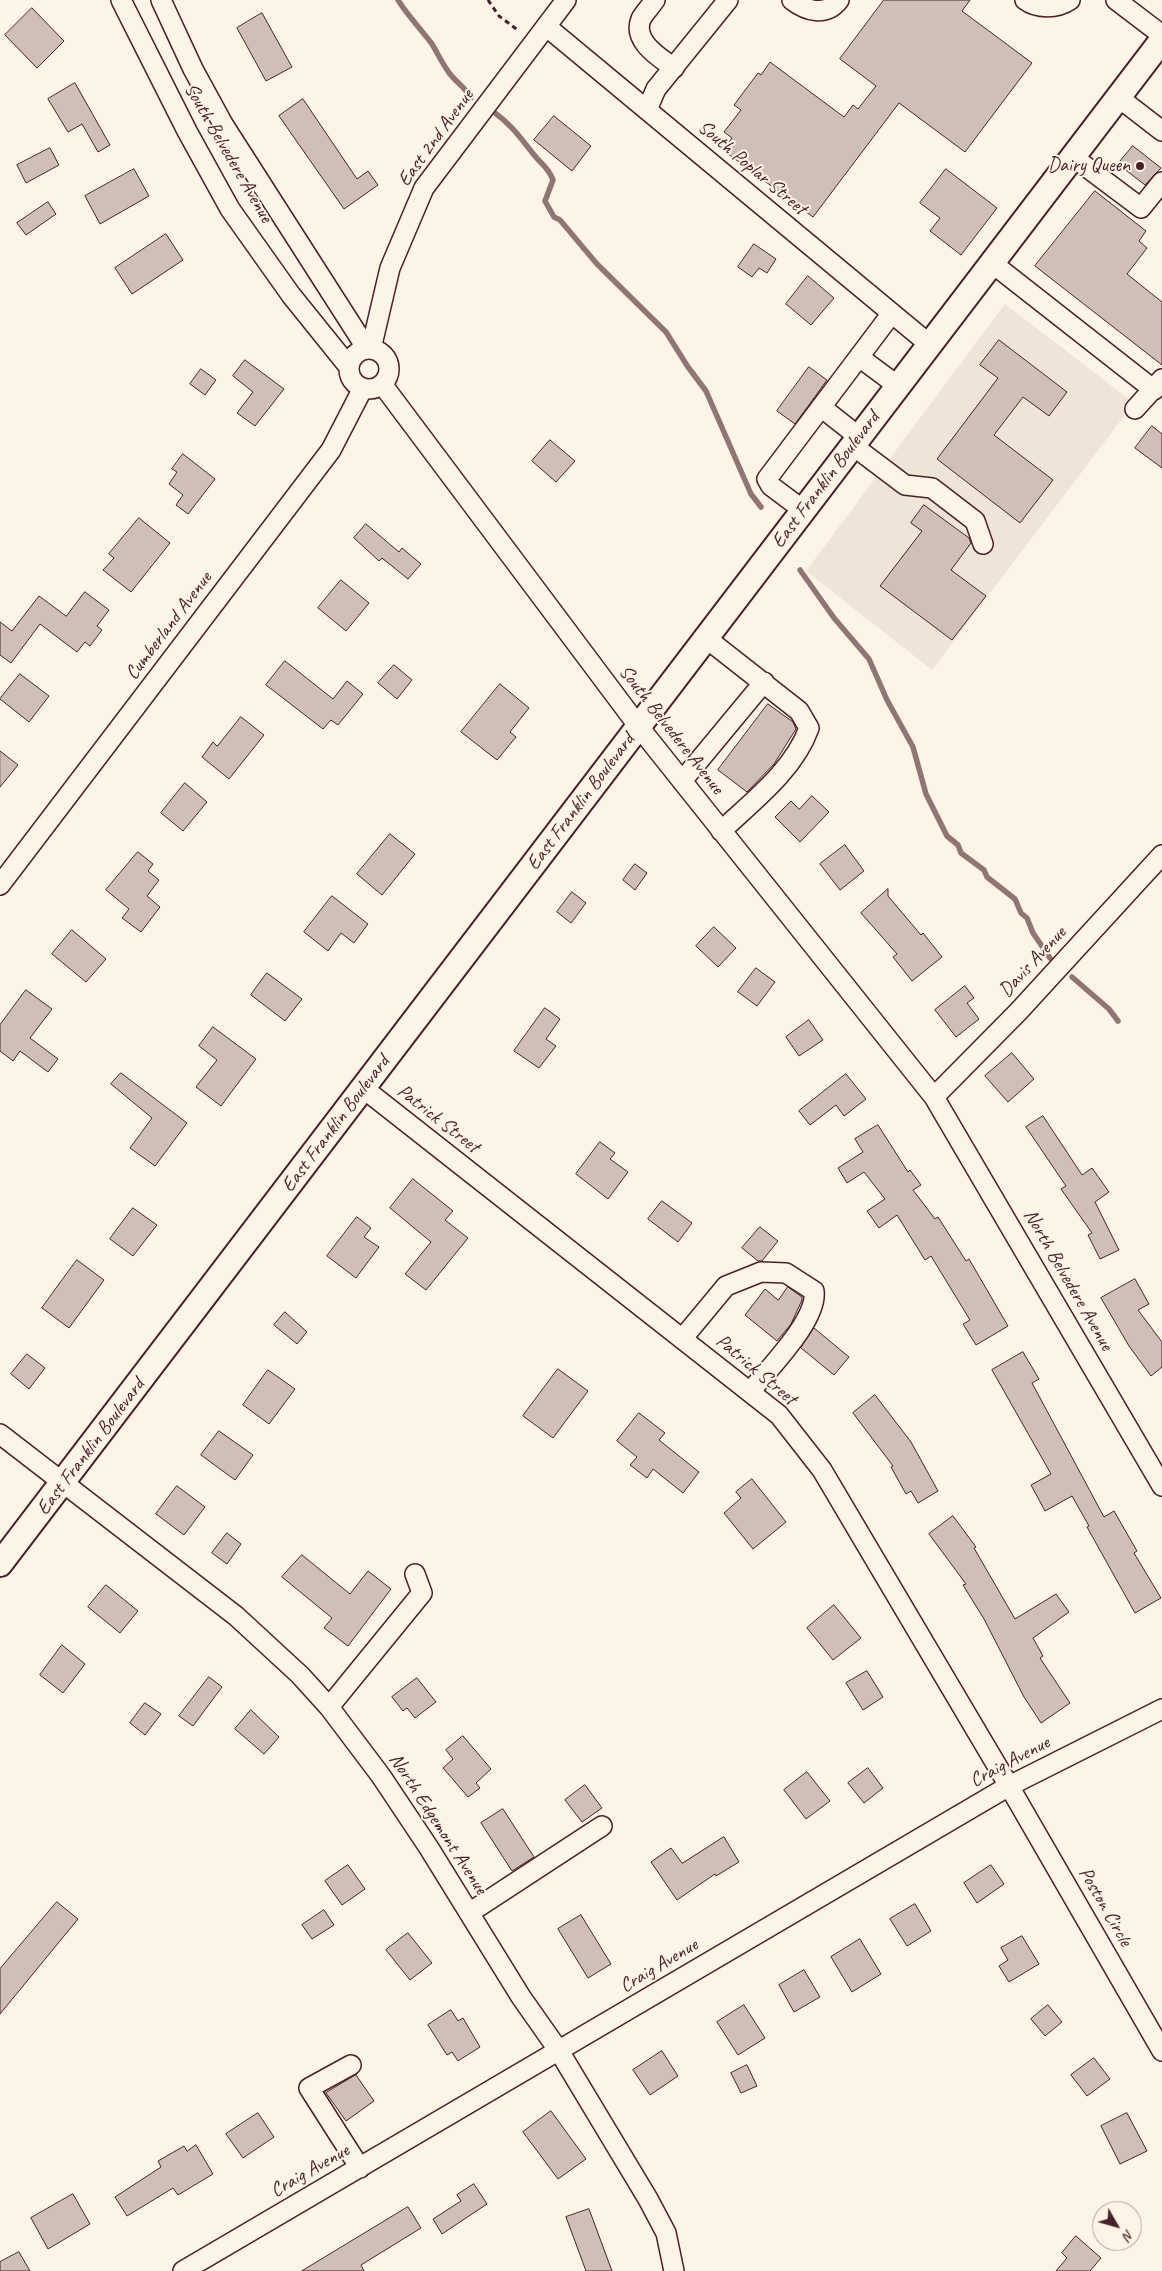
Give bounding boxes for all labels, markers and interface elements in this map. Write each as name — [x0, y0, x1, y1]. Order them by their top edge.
street label: South Belvedere Avenue — [178, 79, 278, 227]
street label: East 2nd Avenue — [393, 85, 479, 191]
street label: South Poplar Street — [693, 115, 811, 221]
place label: Dairy Queen — [1048, 154, 1130, 178]
marker: Dairy Queen — [1134, 160, 1146, 172]
street label: East Franklin Boulevard — [767, 407, 885, 553]
street label: Cumberland Avenue — [120, 567, 218, 685]
street label: South Belvedere Avenue — [613, 661, 729, 799]
street label: East Franklin Boulevard — [522, 729, 640, 875]
street label: Davis Avenue — [994, 922, 1072, 1002]
street label: East Franklin Boulevard — [277, 1051, 395, 1197]
street label: Patrick Street — [392, 1079, 484, 1159]
street label: North Belvedere Avenue — [1018, 1205, 1118, 1355]
street label: Patrick Street — [711, 1329, 801, 1411]
street label: East Franklin Boulevard — [32, 1374, 150, 1520]
street label: Craig Avenue — [966, 1731, 1054, 1793]
street label: North Edgemont Avenue — [383, 1749, 493, 1899]
street label: Poston Circle — [1073, 1863, 1137, 1951]
street label: Craig Avenue — [616, 1933, 702, 1999]
street label: Craig Avenue — [266, 2139, 354, 2203]
north arrow — [1092, 2201, 1142, 2251]
text: N — [1119, 2226, 1138, 2244]

